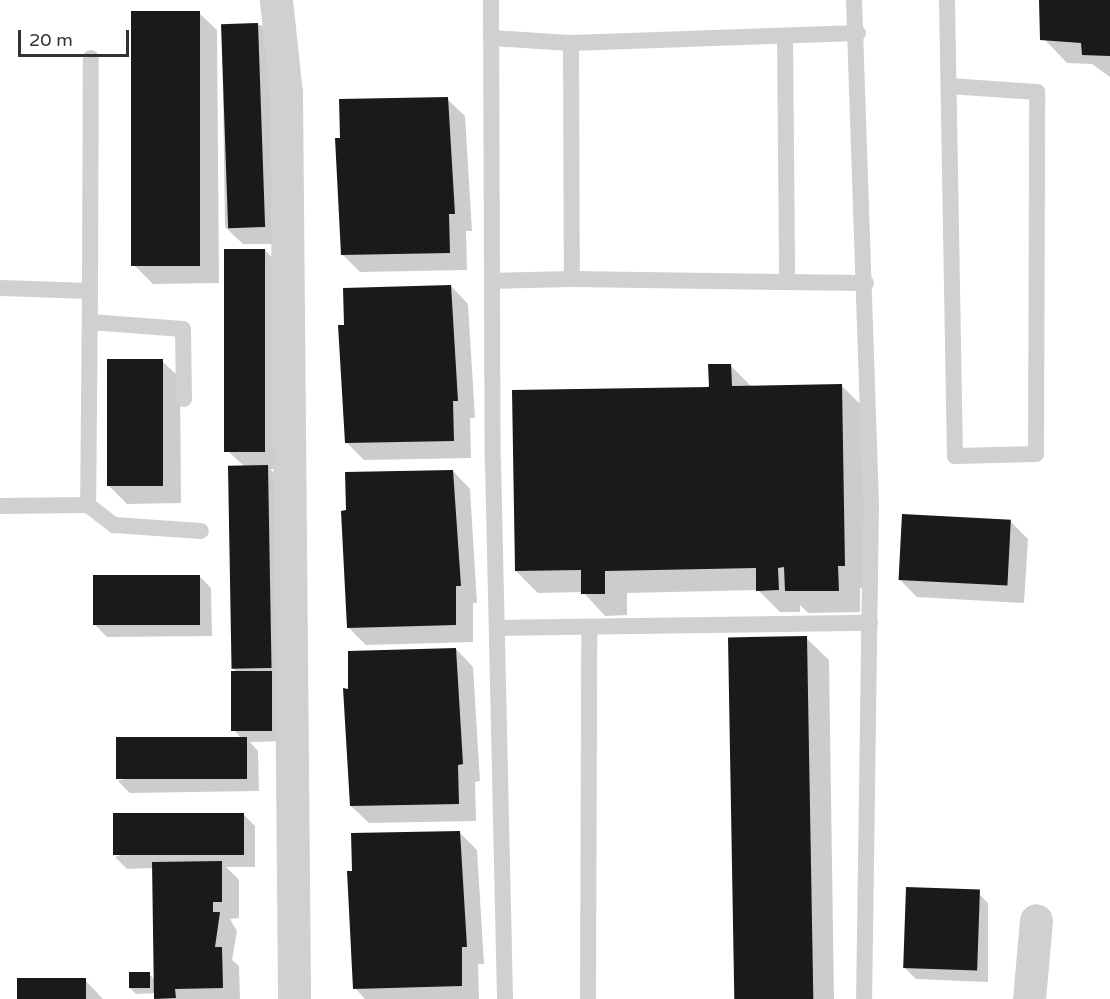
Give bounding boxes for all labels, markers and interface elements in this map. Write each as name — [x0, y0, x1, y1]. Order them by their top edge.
scale bar — [21, 18, 132, 56]
text: 20 m — [29, 29, 73, 51]

